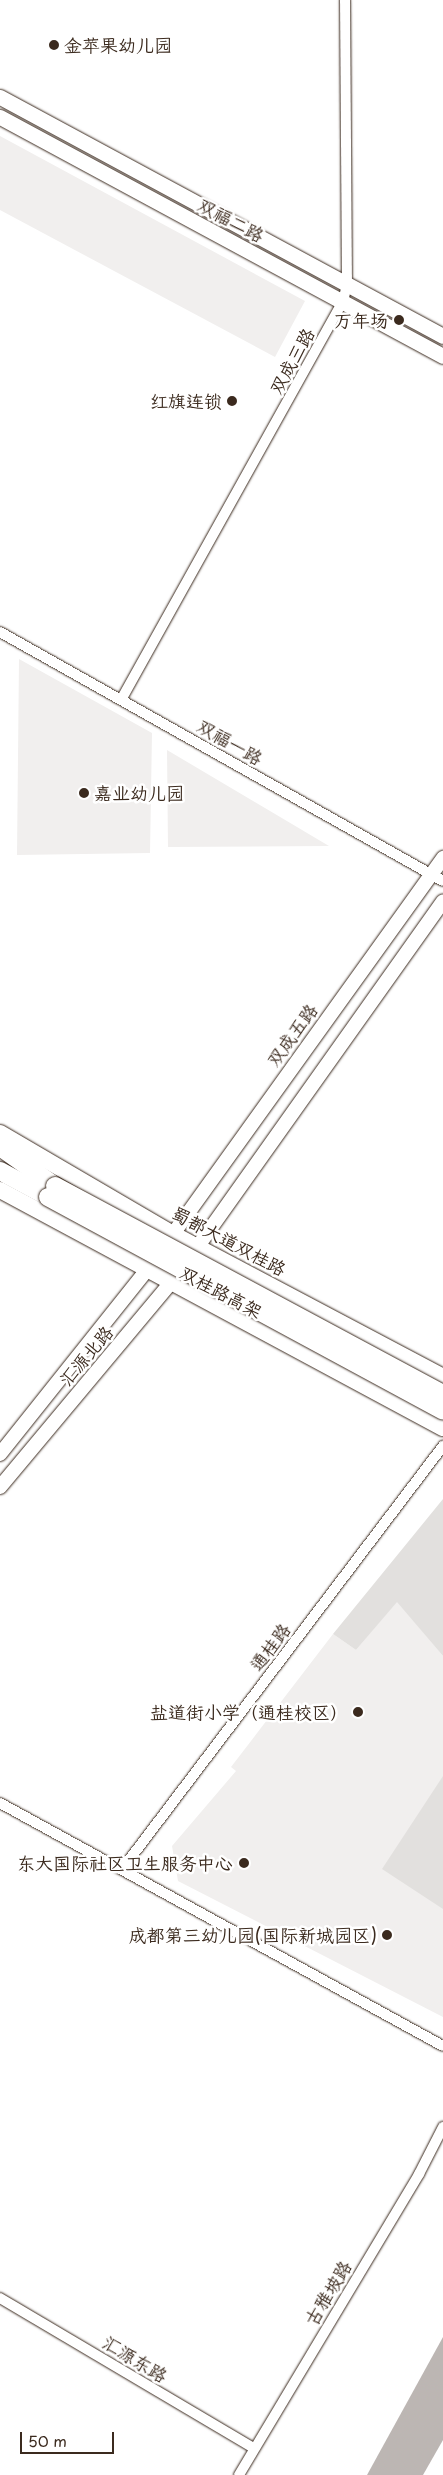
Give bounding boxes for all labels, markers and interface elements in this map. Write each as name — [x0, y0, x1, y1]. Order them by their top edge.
place label: 金苹果幼儿园 — [64, 34, 172, 56]
marker: 金苹果幼儿园 — [48, 39, 60, 51]
street label: 双福二路 — [194, 194, 268, 246]
place label: 万年场 — [334, 309, 388, 331]
marker: 万年场 — [392, 313, 406, 327]
street label: 双成三路 — [265, 324, 319, 398]
place label: 红旗连锁 — [150, 390, 222, 412]
marker: 红旗连锁 — [226, 395, 238, 407]
street label: 双福一路 — [193, 715, 267, 769]
place label: 嘉业幼儿园 — [94, 782, 184, 804]
marker: 嘉业幼儿园 — [78, 787, 90, 799]
street label: 双成五路 — [262, 1000, 322, 1070]
street label: 蜀都大道双桂路 — [168, 1202, 290, 1280]
street label: 双桂路高架 — [176, 1261, 266, 1323]
street label: 汇源北路 — [55, 1321, 117, 1391]
street label: 通桂路 — [245, 1619, 295, 1675]
place label: 盐道街小学（通桂校区） — [150, 1701, 348, 1723]
marker: 盐道街小学（通桂校区） — [352, 1706, 364, 1718]
place label: 东大国际社区卫生服务中心 — [17, 1852, 233, 1874]
marker: 东大国际社区卫生服务中心 — [237, 1856, 251, 1870]
place label: 成都第三幼儿园(国际新城园区) — [129, 1924, 377, 1946]
marker: 成都第三幼儿园(国际新城园区) — [381, 1929, 393, 1941]
street label: 古雅坡路 — [300, 2257, 356, 2329]
street label: 汇源东路 — [99, 2331, 171, 2387]
scale bar — [22, 2422, 116, 2454]
text: 50 m — [28, 2429, 67, 2452]

